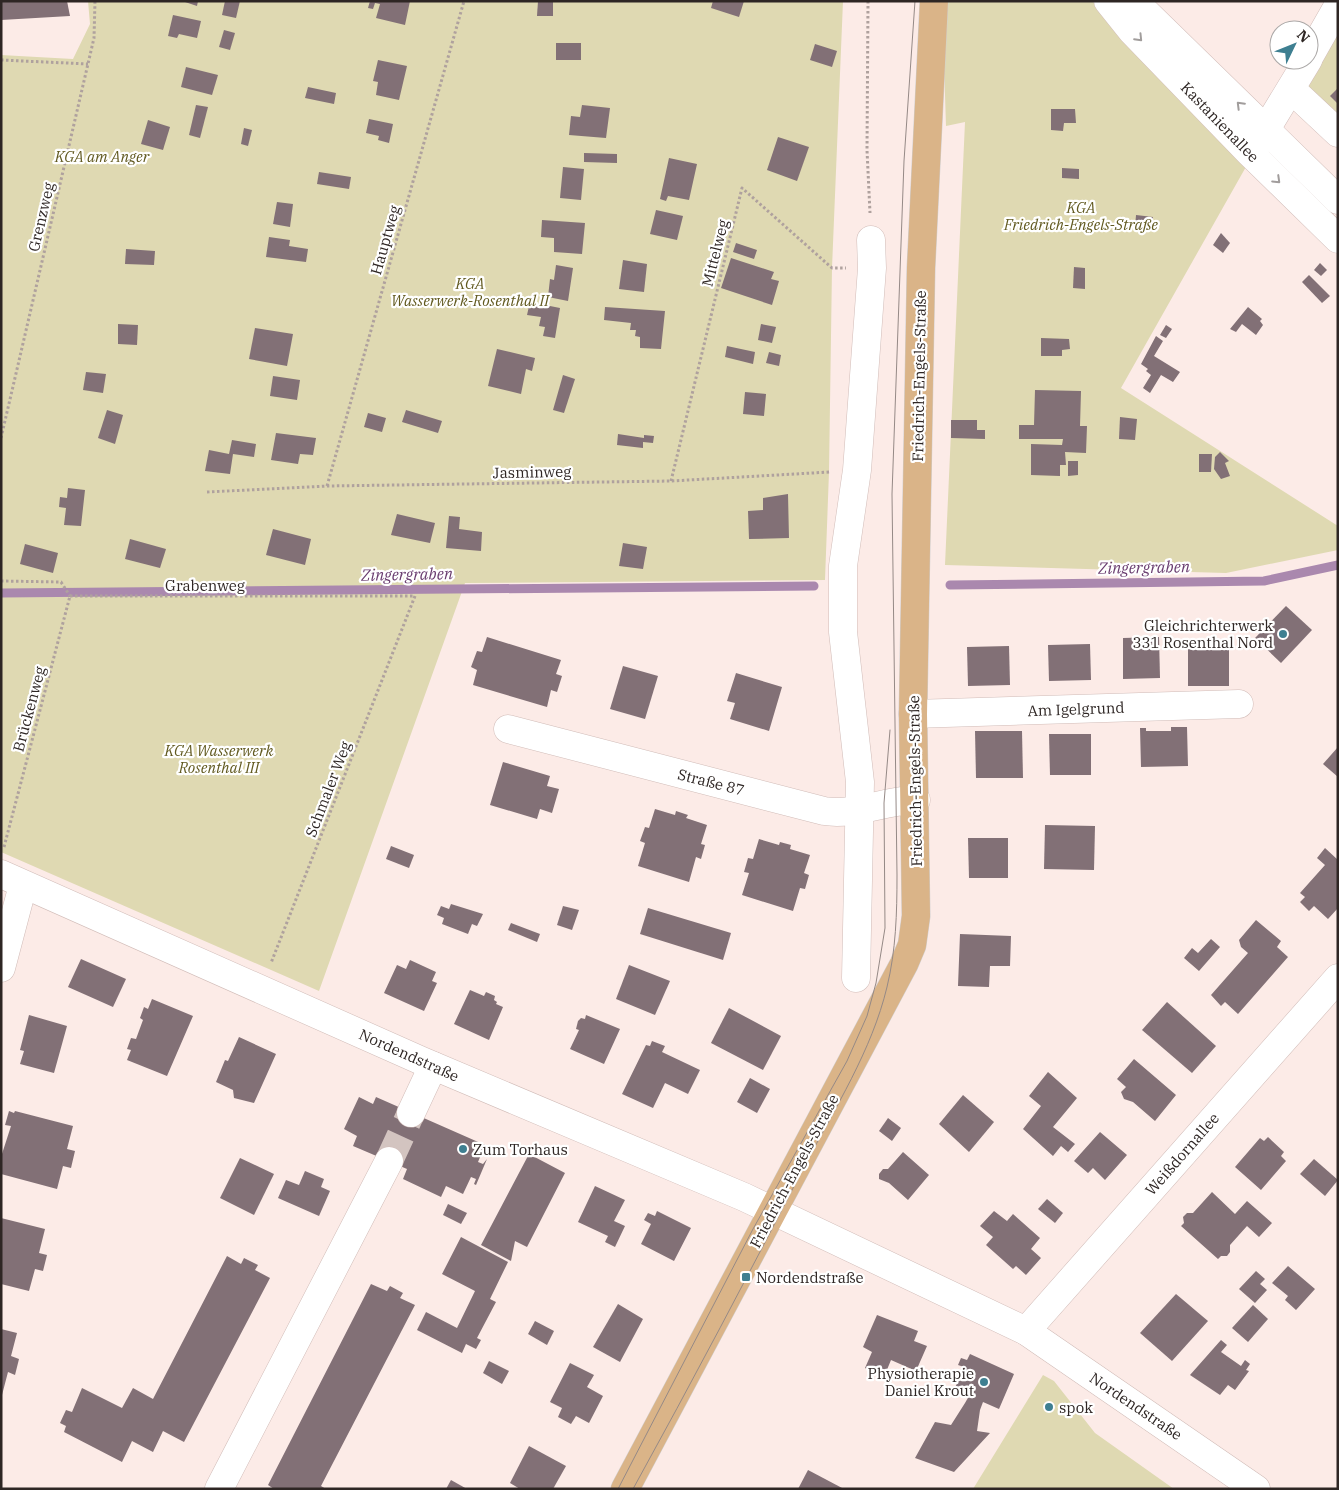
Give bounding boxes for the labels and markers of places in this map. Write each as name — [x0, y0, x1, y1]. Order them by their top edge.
place label: Gleichrichterwerk 331 Rosenthal Nord — [1133, 616, 1273, 652]
marker: Gleichrichterwerk 331 Rosenthal Nord — [1277, 628, 1289, 640]
place label: Zum Torhaus — [473, 1140, 568, 1159]
marker: Zum Torhaus — [457, 1143, 469, 1155]
place label: Nordendstraße — [756, 1268, 864, 1287]
marker: Nordendstraße — [740, 1271, 752, 1283]
place label: Physiotherapie Daniel Krout — [868, 1364, 974, 1400]
marker: Physiotherapie Daniel Krout — [978, 1376, 990, 1388]
place label: spok — [1059, 1398, 1093, 1417]
marker: spok — [1043, 1401, 1055, 1413]

